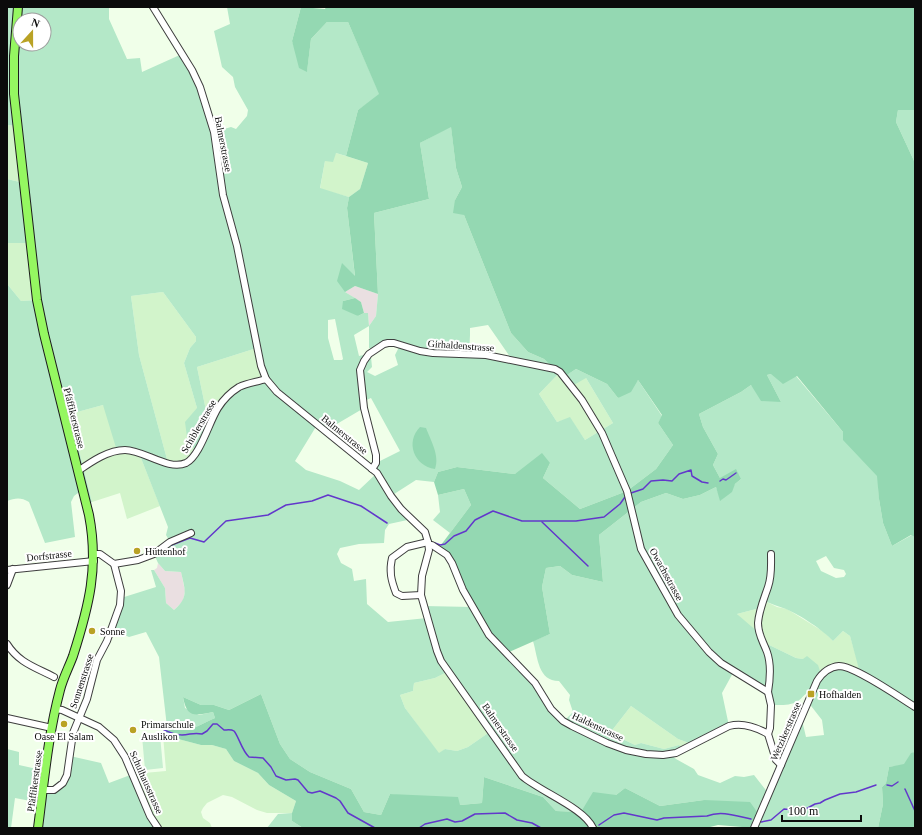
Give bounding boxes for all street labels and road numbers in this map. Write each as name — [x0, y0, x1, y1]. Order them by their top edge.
street label: Balmerstrasse — [213, 116, 234, 173]
street label: Girhaldenstrasse — [427, 338, 495, 353]
street label: Pfäffikerstrasse — [62, 387, 87, 450]
street label: Schiblerstrasse — [179, 397, 218, 455]
street label: Balmerstrasse — [319, 412, 370, 457]
street label: Owachsstrasse — [647, 546, 686, 603]
street label: Dorfstrasse — [26, 548, 73, 563]
street label: Sonnenstrasse — [67, 652, 96, 710]
street label: Wetzikerstrasse — [768, 700, 803, 762]
street label: Balmerstrasse — [480, 701, 522, 754]
street label: Haldenstrasse — [570, 710, 626, 743]
street label: Pfäffikerstrasse — [25, 749, 44, 813]
street label: Schulhausstrasse — [128, 749, 166, 816]

